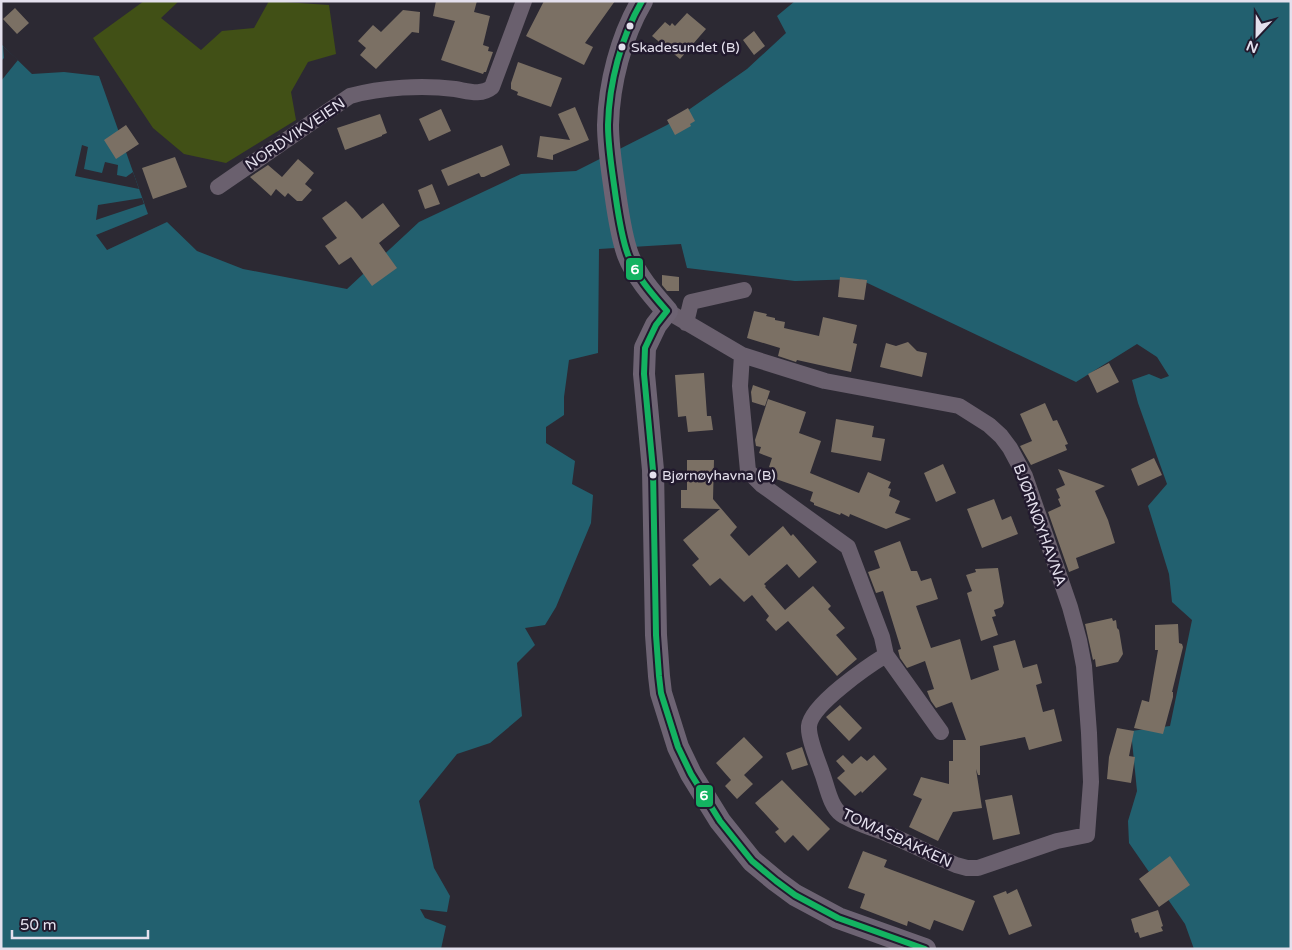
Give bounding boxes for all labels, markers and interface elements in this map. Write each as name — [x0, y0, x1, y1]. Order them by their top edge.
north arrow — [1232, 10, 1282, 60]
unlabelled marker — [625, 21, 635, 31]
text: N — [1244, 37, 1261, 57]
place label: Skadesundet (B) — [631, 39, 740, 56]
marker: Skadesundet (B) — [617, 42, 627, 52]
street label: NORDVIKVEIEN — [242, 94, 348, 174]
line badge: 6 — [625, 257, 644, 281]
text: 6 — [631, 261, 640, 278]
street label: BJØRNØYHAVNA — [1009, 461, 1071, 589]
place label: Bjørnøyhavna (B) — [662, 467, 776, 484]
marker: Bjørnøyhavna (B) — [648, 470, 658, 480]
line badge: 6 — [695, 784, 714, 808]
text: 6 — [700, 787, 709, 804]
street label: TOMASBAKKEN — [839, 805, 955, 871]
scale bar — [12, 908, 149, 940]
text: 50 m — [20, 916, 57, 934]

